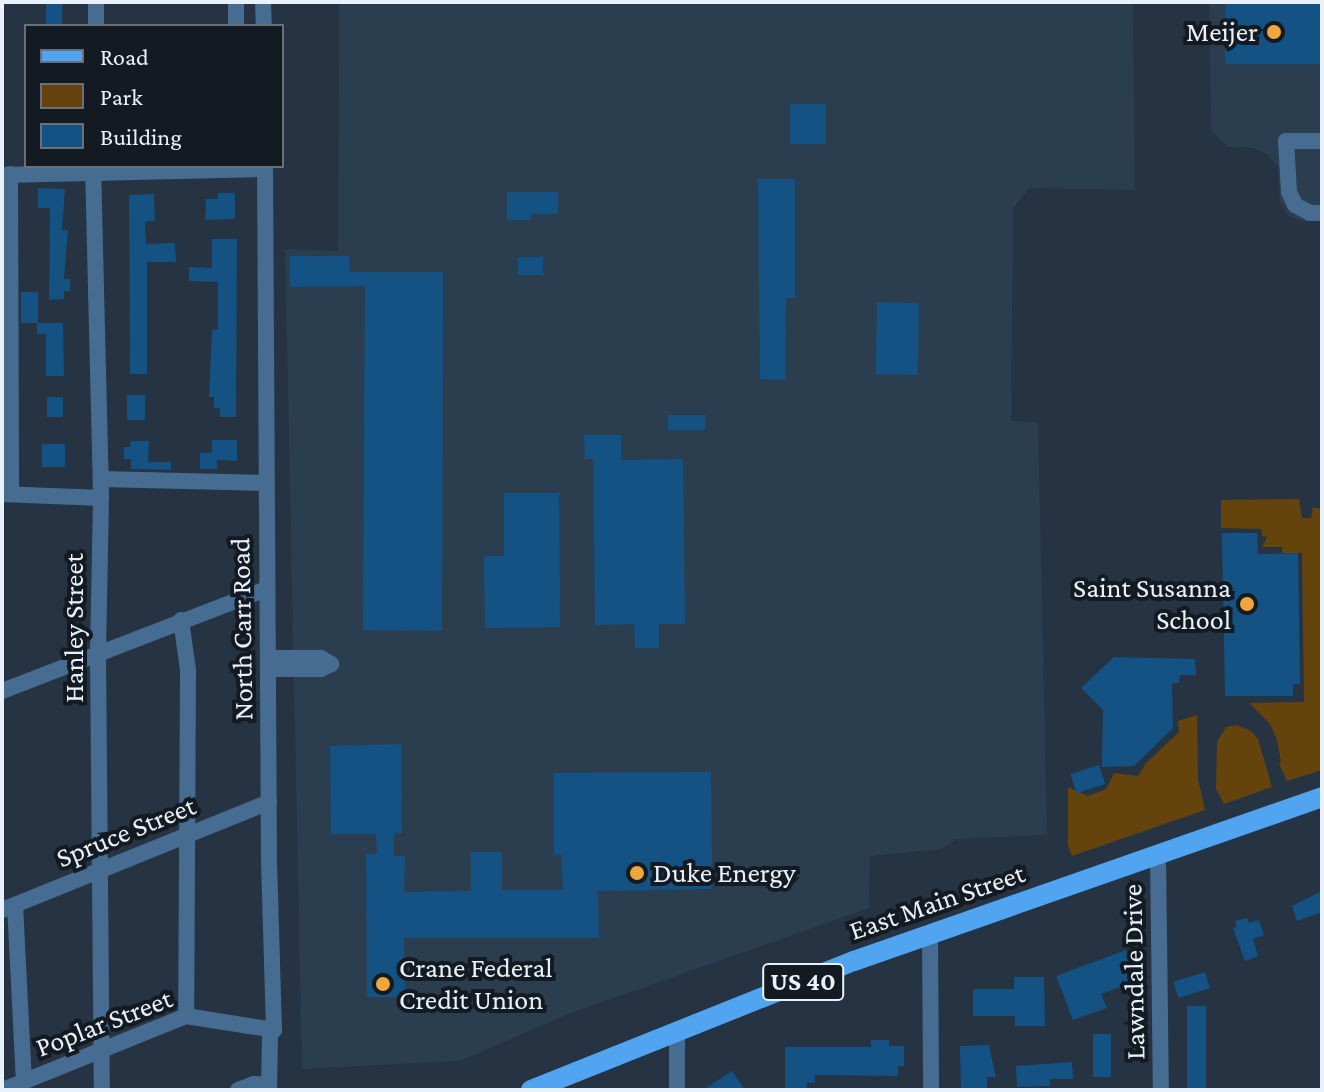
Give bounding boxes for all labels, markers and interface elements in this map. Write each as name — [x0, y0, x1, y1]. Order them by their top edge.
place label: Meijer — [1186, 15, 1258, 49]
marker: Meijer — [1265, 23, 1283, 41]
legend — [24, 24, 284, 168]
text: Road — [100, 43, 149, 70]
text: Park — [100, 83, 143, 110]
text: Building — [100, 123, 182, 150]
street label: North Carr Road — [224, 537, 260, 721]
street label: Hanley Street — [57, 553, 91, 703]
place label: Saint Susanna School — [1073, 571, 1231, 637]
marker: Saint Susanna School — [1238, 595, 1256, 613]
street label: Spruce Street — [51, 789, 201, 875]
place label: Duke Energy — [653, 856, 796, 890]
street label: East Main Street — [845, 856, 1029, 948]
marker: Duke Energy — [628, 864, 646, 882]
street label: Lawndale Drive — [1116, 884, 1152, 1060]
place label: Crane Federal Credit Union — [399, 951, 553, 1017]
road number: US 40 — [761, 960, 845, 1004]
marker: Crane Federal Credit Union — [374, 975, 392, 993]
street label: Poplar Street — [31, 982, 177, 1064]

